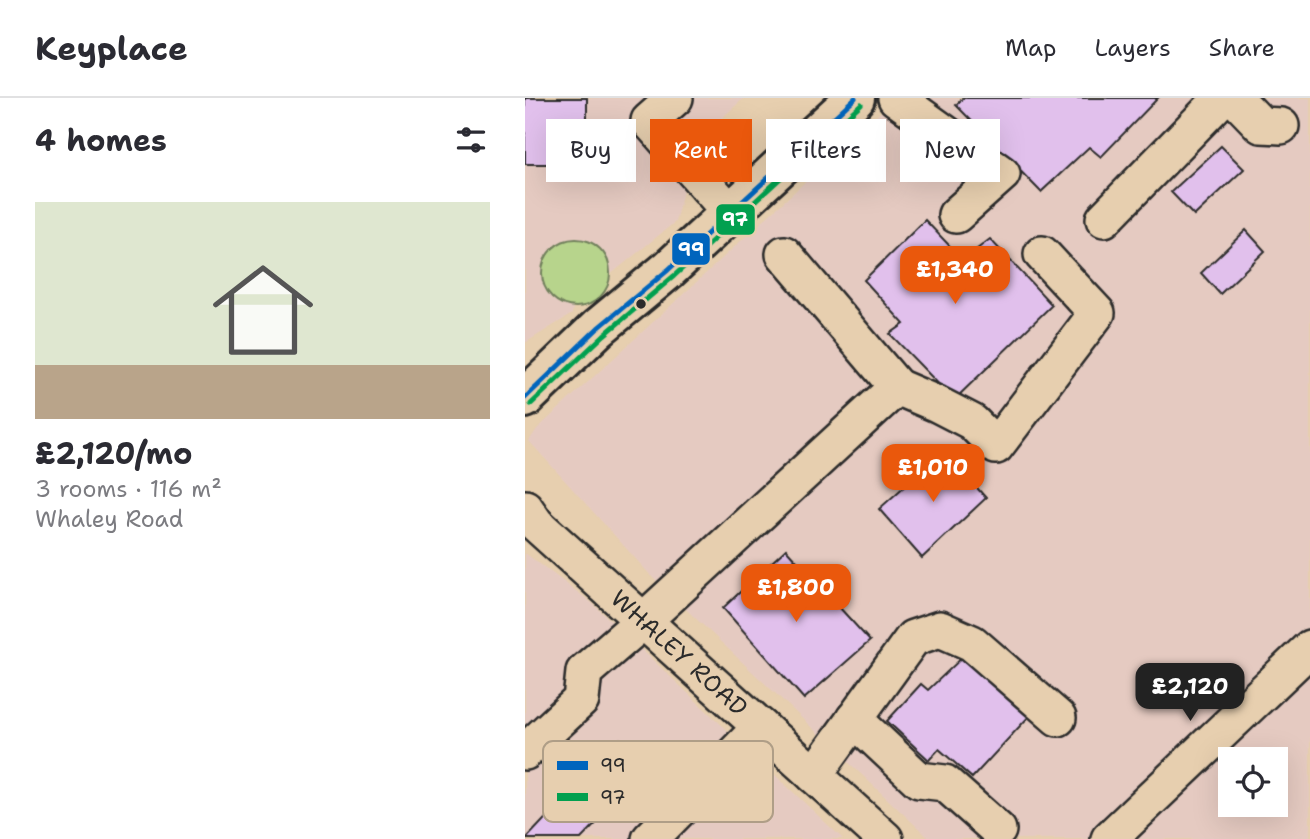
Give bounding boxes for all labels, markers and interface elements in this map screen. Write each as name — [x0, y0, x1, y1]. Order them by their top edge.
text: Keyplace — [35, 26, 188, 71]
text: Map — [1005, 32, 1056, 64]
text: Layers — [1094, 32, 1171, 64]
text: Share — [1209, 32, 1275, 64]
chip: Buy — [546, 119, 636, 182]
chip: Rent — [650, 119, 752, 182]
chip: Filters — [766, 119, 886, 182]
chip: New — [900, 119, 1000, 182]
text: 4 homes — [35, 120, 167, 161]
icon: filters — [452, 121, 490, 159]
line badge: 97 — [715, 203, 756, 236]
text: 97 — [722, 207, 748, 232]
line badge: 99 — [671, 232, 711, 266]
text: 99 — [678, 237, 704, 262]
pin: £1,340 — [898, 246, 1012, 306]
icon: home — [200, 247, 326, 373]
text: £1,340 — [916, 254, 994, 284]
unlabelled marker — [634, 297, 648, 311]
text: £2,120/mo — [35, 433, 193, 474]
pin: £1,010 — [876, 444, 990, 504]
text: £1,010 — [898, 452, 968, 482]
text: 3 rooms · 116 m² — [35, 474, 222, 504]
text: Whaley Road — [35, 504, 183, 534]
pin: £1,800 — [739, 564, 853, 624]
text: £1,800 — [757, 572, 835, 602]
street label: WHALEY ROAD — [604, 583, 754, 723]
pin: £2,120 — [1133, 664, 1247, 723]
text: £2,120 — [1151, 671, 1229, 701]
legend — [543, 741, 773, 822]
map controls — [1218, 747, 1288, 817]
button: locate — [1218, 747, 1288, 817]
text: 99 — [600, 753, 626, 778]
text: 97 — [600, 785, 626, 810]

